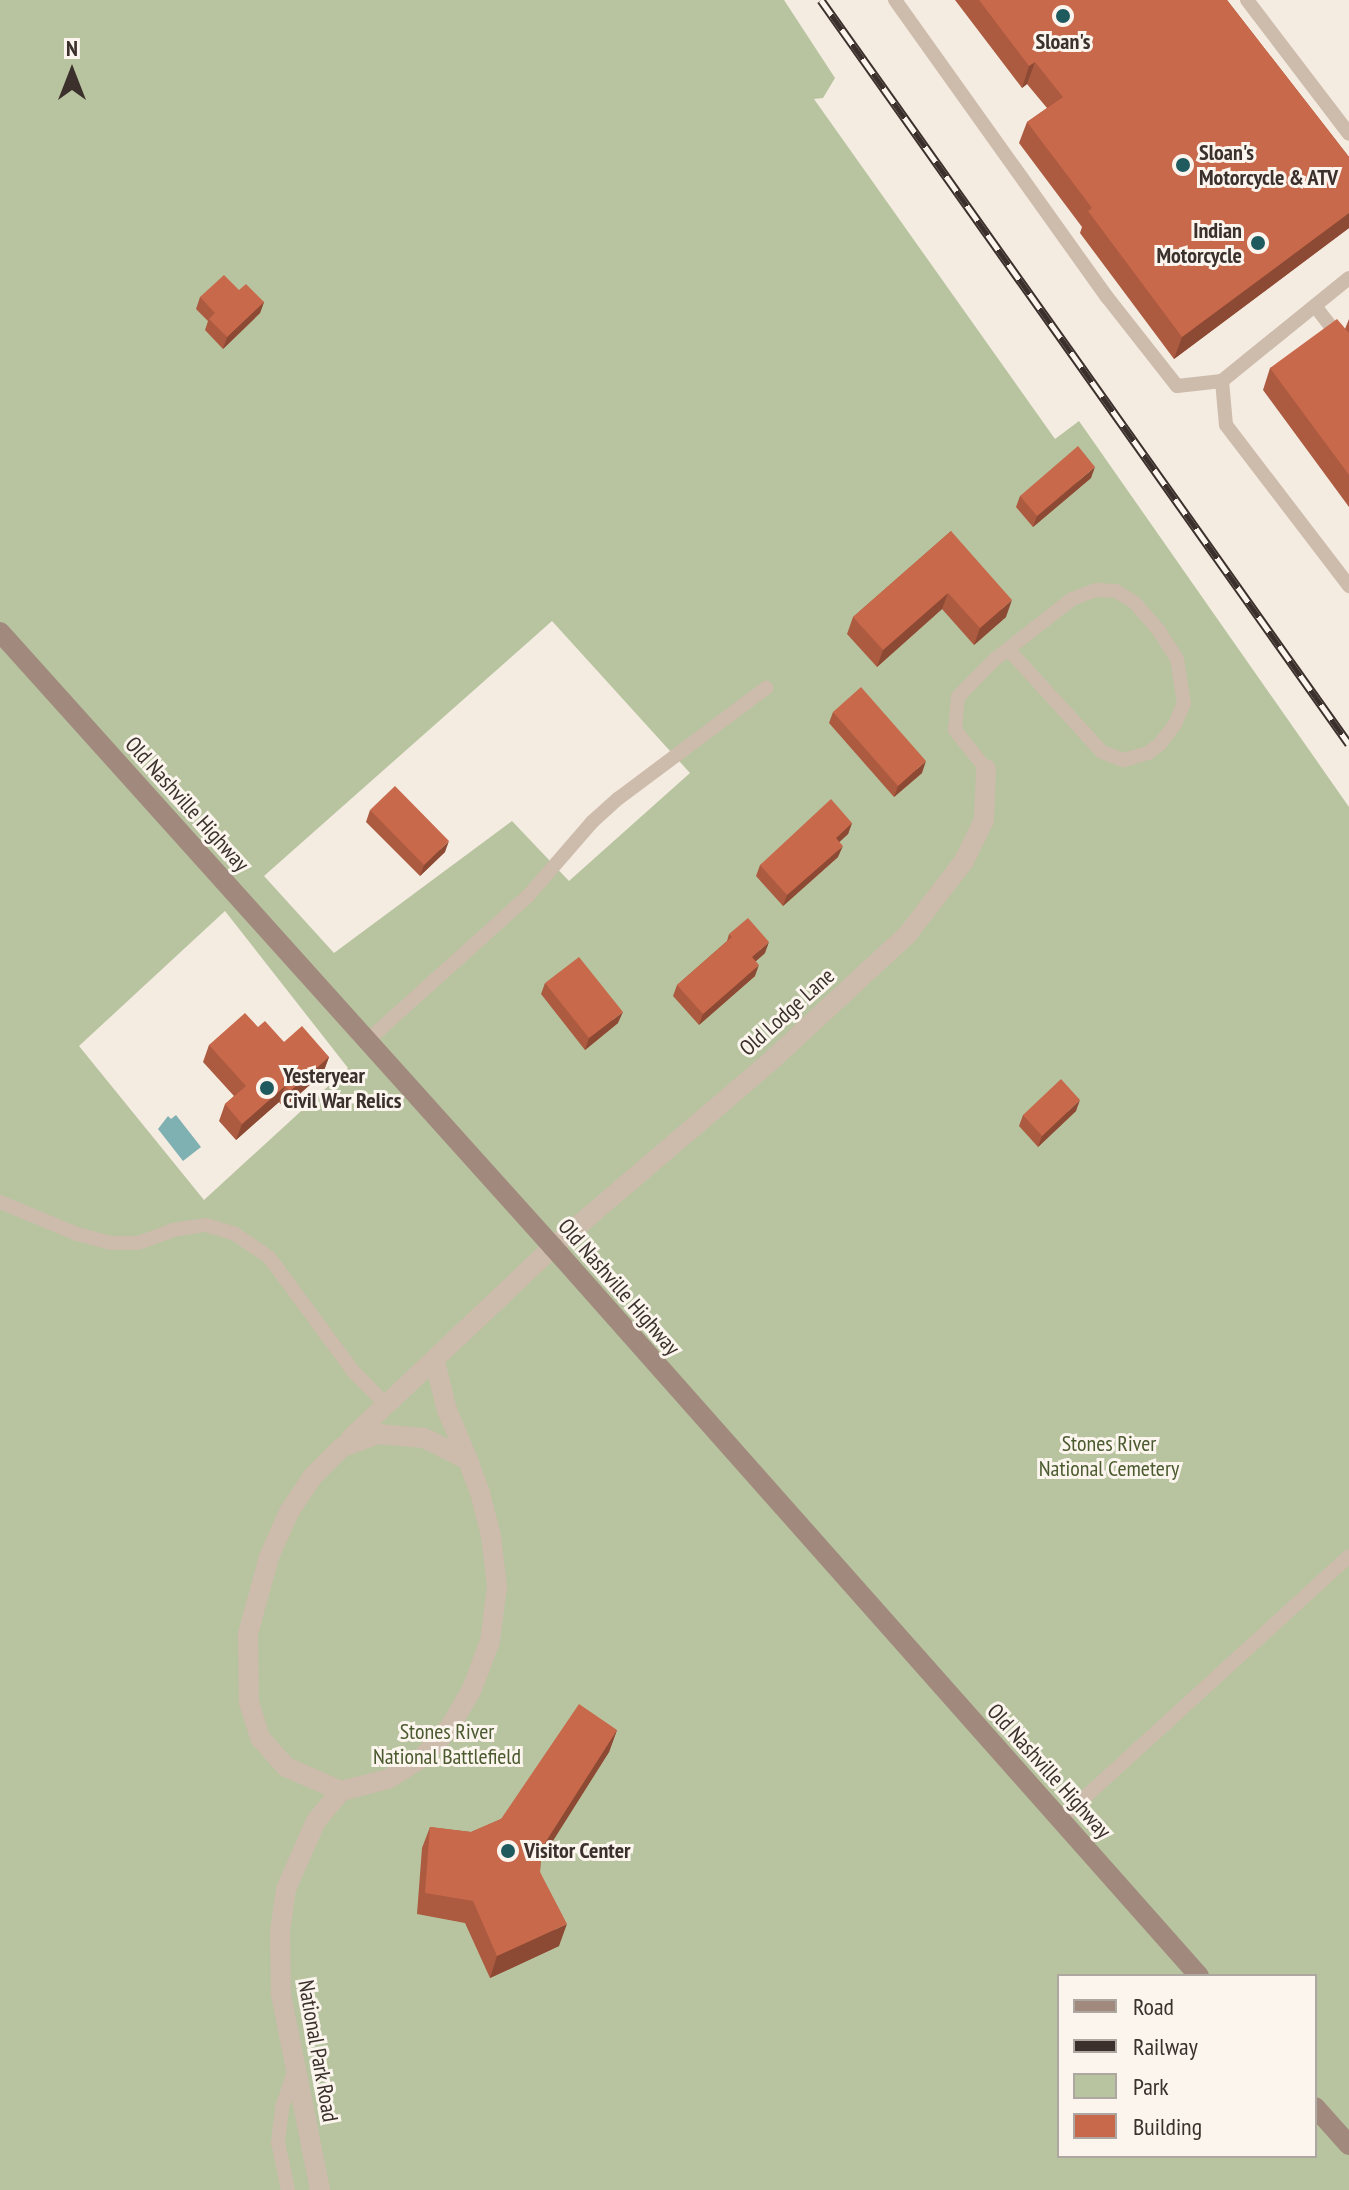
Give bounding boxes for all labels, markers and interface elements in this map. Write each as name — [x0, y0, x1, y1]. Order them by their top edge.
marker: Sloan's — [1054, 7, 1072, 25]
place label: Sloan's — [1036, 29, 1090, 55]
north arrow — [32, 32, 112, 112]
text: N — [66, 34, 78, 62]
place label: Sloan's Motorcycle & ATV — [1199, 139, 1339, 190]
marker: Sloan's Motorcycle & ATV — [1174, 156, 1192, 174]
place label: Indian Motorcycle — [1156, 217, 1242, 268]
marker: Indian Motorcycle — [1249, 234, 1267, 252]
street label: Old Nashville Highway — [120, 731, 254, 877]
street label: Old Lodge Lane — [734, 963, 840, 1061]
place label: Yesteryear Civil War Relics — [283, 1062, 402, 1114]
marker: Yesteryear Civil War Relics — [258, 1079, 276, 1097]
street label: Old Nashville Highway — [553, 1213, 685, 1361]
park label: Stones River National Cemetery — [1039, 1430, 1179, 1482]
street label: Old Nashville Highway — [982, 1698, 1116, 1844]
park label: Stones River National Battlefield — [373, 1718, 521, 1770]
place label: Visitor Center — [524, 1838, 631, 1864]
marker: Visitor Center — [499, 1842, 517, 1860]
legend — [1057, 1974, 1317, 2158]
street label: National Park Road — [292, 1978, 344, 2124]
text: Road — [1133, 1991, 1174, 2022]
text: Railway — [1133, 2031, 1198, 2062]
text: Park — [1133, 2071, 1169, 2102]
text: Building — [1133, 2111, 1202, 2142]

